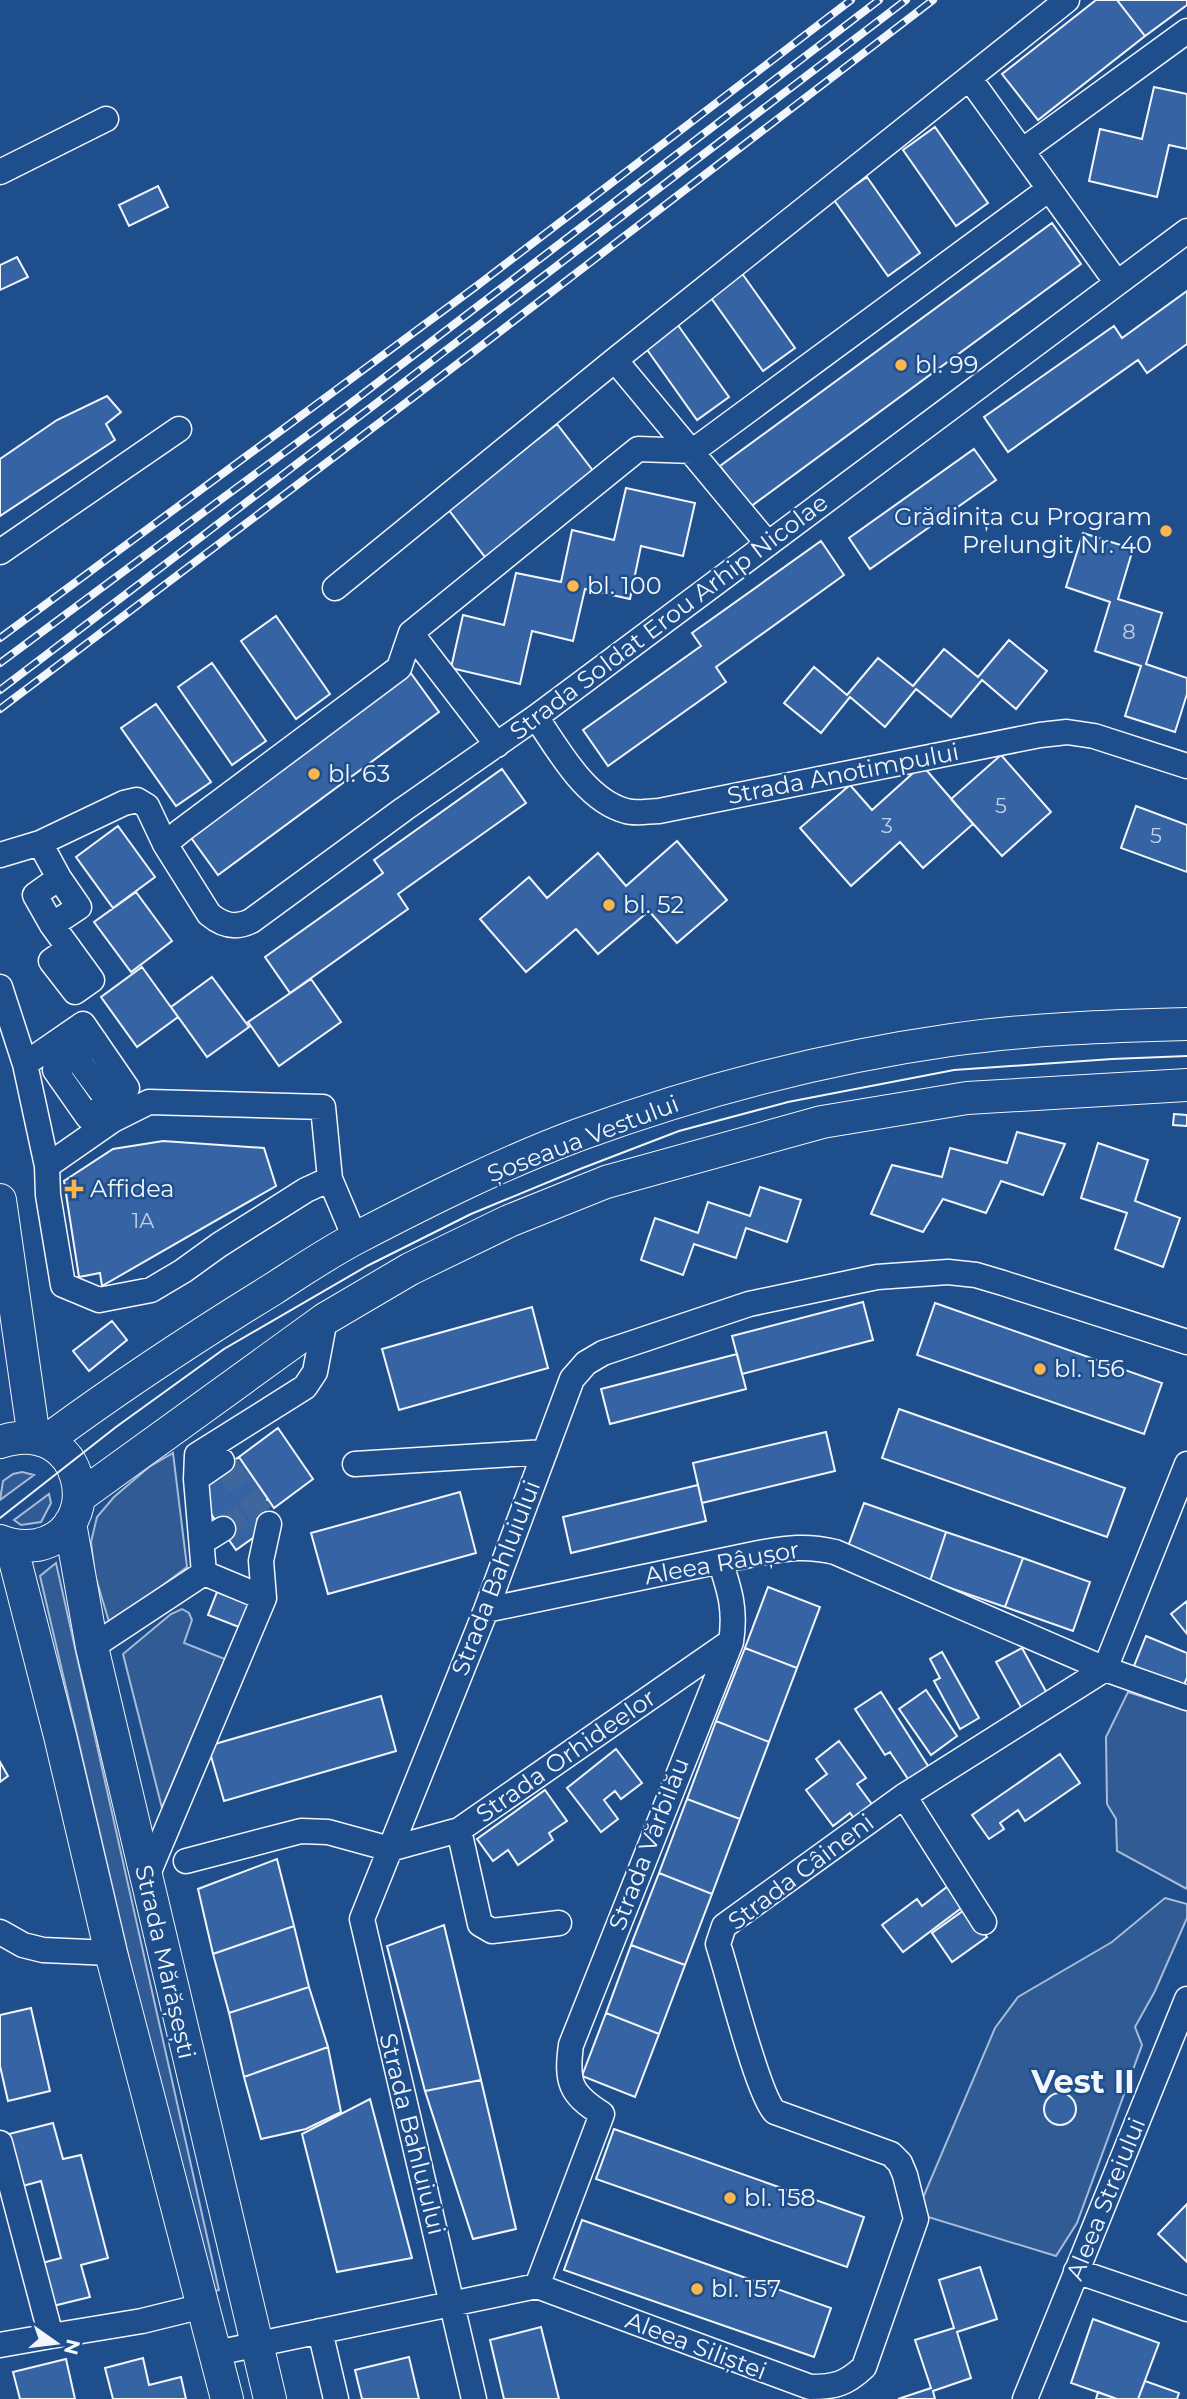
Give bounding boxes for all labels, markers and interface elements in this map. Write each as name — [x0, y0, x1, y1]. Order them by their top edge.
place label: bl. 99 — [915, 350, 978, 379]
marker: bl. 99 — [893, 357, 909, 373]
street label: Strada Soldat Erou Arhip Nicolae — [504, 487, 834, 746]
place label: Grădinița cu Program Prelungit Nr. 40 — [894, 502, 1152, 559]
marker: Grădinița cu Program Prelungit Nr. 40 — [1158, 523, 1174, 539]
place label: bl. 100 — [587, 571, 662, 600]
marker: bl. 100 — [565, 578, 581, 594]
house number: 8 — [1122, 619, 1136, 644]
street label: Strada Anotimpului — [724, 737, 961, 810]
place label: bl. 63 — [328, 759, 390, 788]
marker: bl. 63 — [306, 766, 322, 782]
house number: 5 — [995, 793, 1007, 818]
house number: 3 — [881, 813, 893, 838]
house number: 5 — [1150, 823, 1162, 848]
place label: bl. 52 — [623, 890, 684, 919]
marker: bl. 52 — [601, 897, 617, 913]
street label: Șoseaua Vestului — [483, 1089, 683, 1188]
place label: Affidea — [90, 1174, 175, 1203]
marker: Affidea — [64, 1179, 84, 1199]
house number: 1A — [132, 1208, 155, 1233]
place label: bl. 156 — [1054, 1354, 1125, 1383]
marker: bl. 156 — [1032, 1361, 1048, 1377]
street label: Strada Bahluiului — [445, 1476, 546, 1680]
street label: Aleea Râușor — [642, 1535, 802, 1590]
street label: Strada Orhideelor — [470, 1683, 661, 1828]
street label: Strada Vărbilău — [602, 1753, 695, 1934]
street label: Strada Câineni — [722, 1807, 879, 1936]
street label: Strada Mărășești — [129, 1862, 202, 2062]
street label: Strada Bahluiului — [373, 2030, 452, 2238]
district label: Vest II — [1030, 2062, 1135, 2101]
street label: Aleea Streiului — [1060, 2113, 1151, 2284]
place label: bl. 158 — [744, 2183, 816, 2212]
marker: bl. 158 — [722, 2190, 738, 2206]
place label: bl. 157 — [711, 2274, 781, 2303]
marker: bl. 157 — [689, 2281, 705, 2297]
street label: Aleea Siliștei — [622, 2305, 771, 2386]
north arrow — [21, 2308, 91, 2378]
text: N — [59, 2337, 85, 2357]

